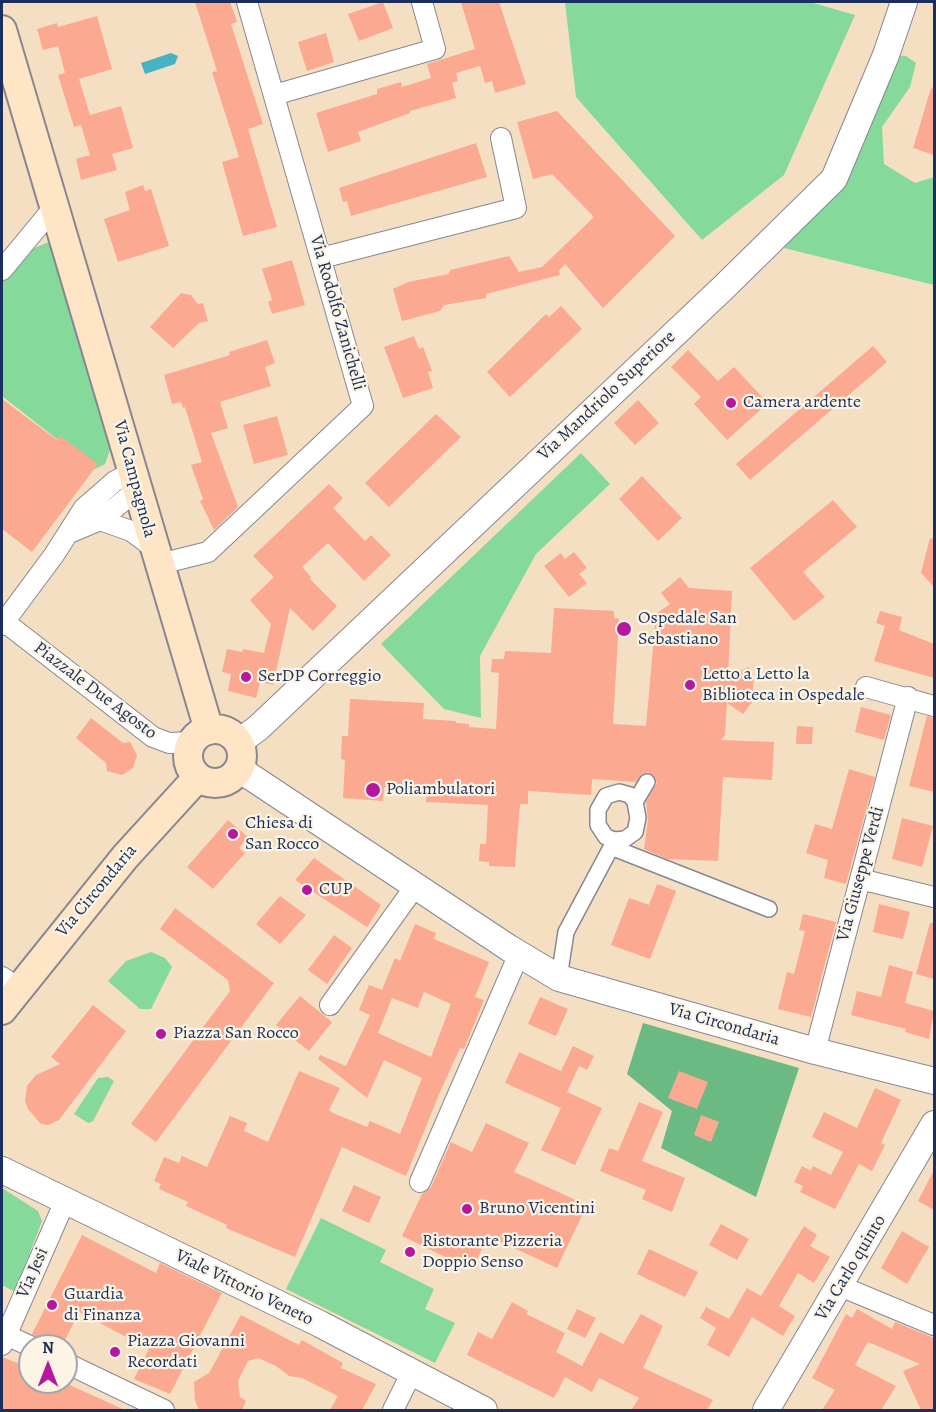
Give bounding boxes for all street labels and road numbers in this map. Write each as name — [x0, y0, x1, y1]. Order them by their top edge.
street label: Via Rodolfo Zanichelli — [304, 233, 370, 393]
street label: Via Mandriolo Superiore — [534, 326, 680, 466]
street label: Via Campagnola — [108, 418, 160, 540]
street label: Piazzale Due Agosto — [29, 638, 161, 744]
street label: Via Giuseppe Verdi — [833, 804, 889, 944]
street label: Via Circondaria — [52, 840, 142, 942]
street label: Via Circondaria — [666, 999, 782, 1051]
street label: Via Carlo quinto — [811, 1211, 891, 1325]
street label: Via Jesi — [12, 1244, 54, 1302]
street label: Viale Vittorio Veneto — [171, 1245, 317, 1331]

